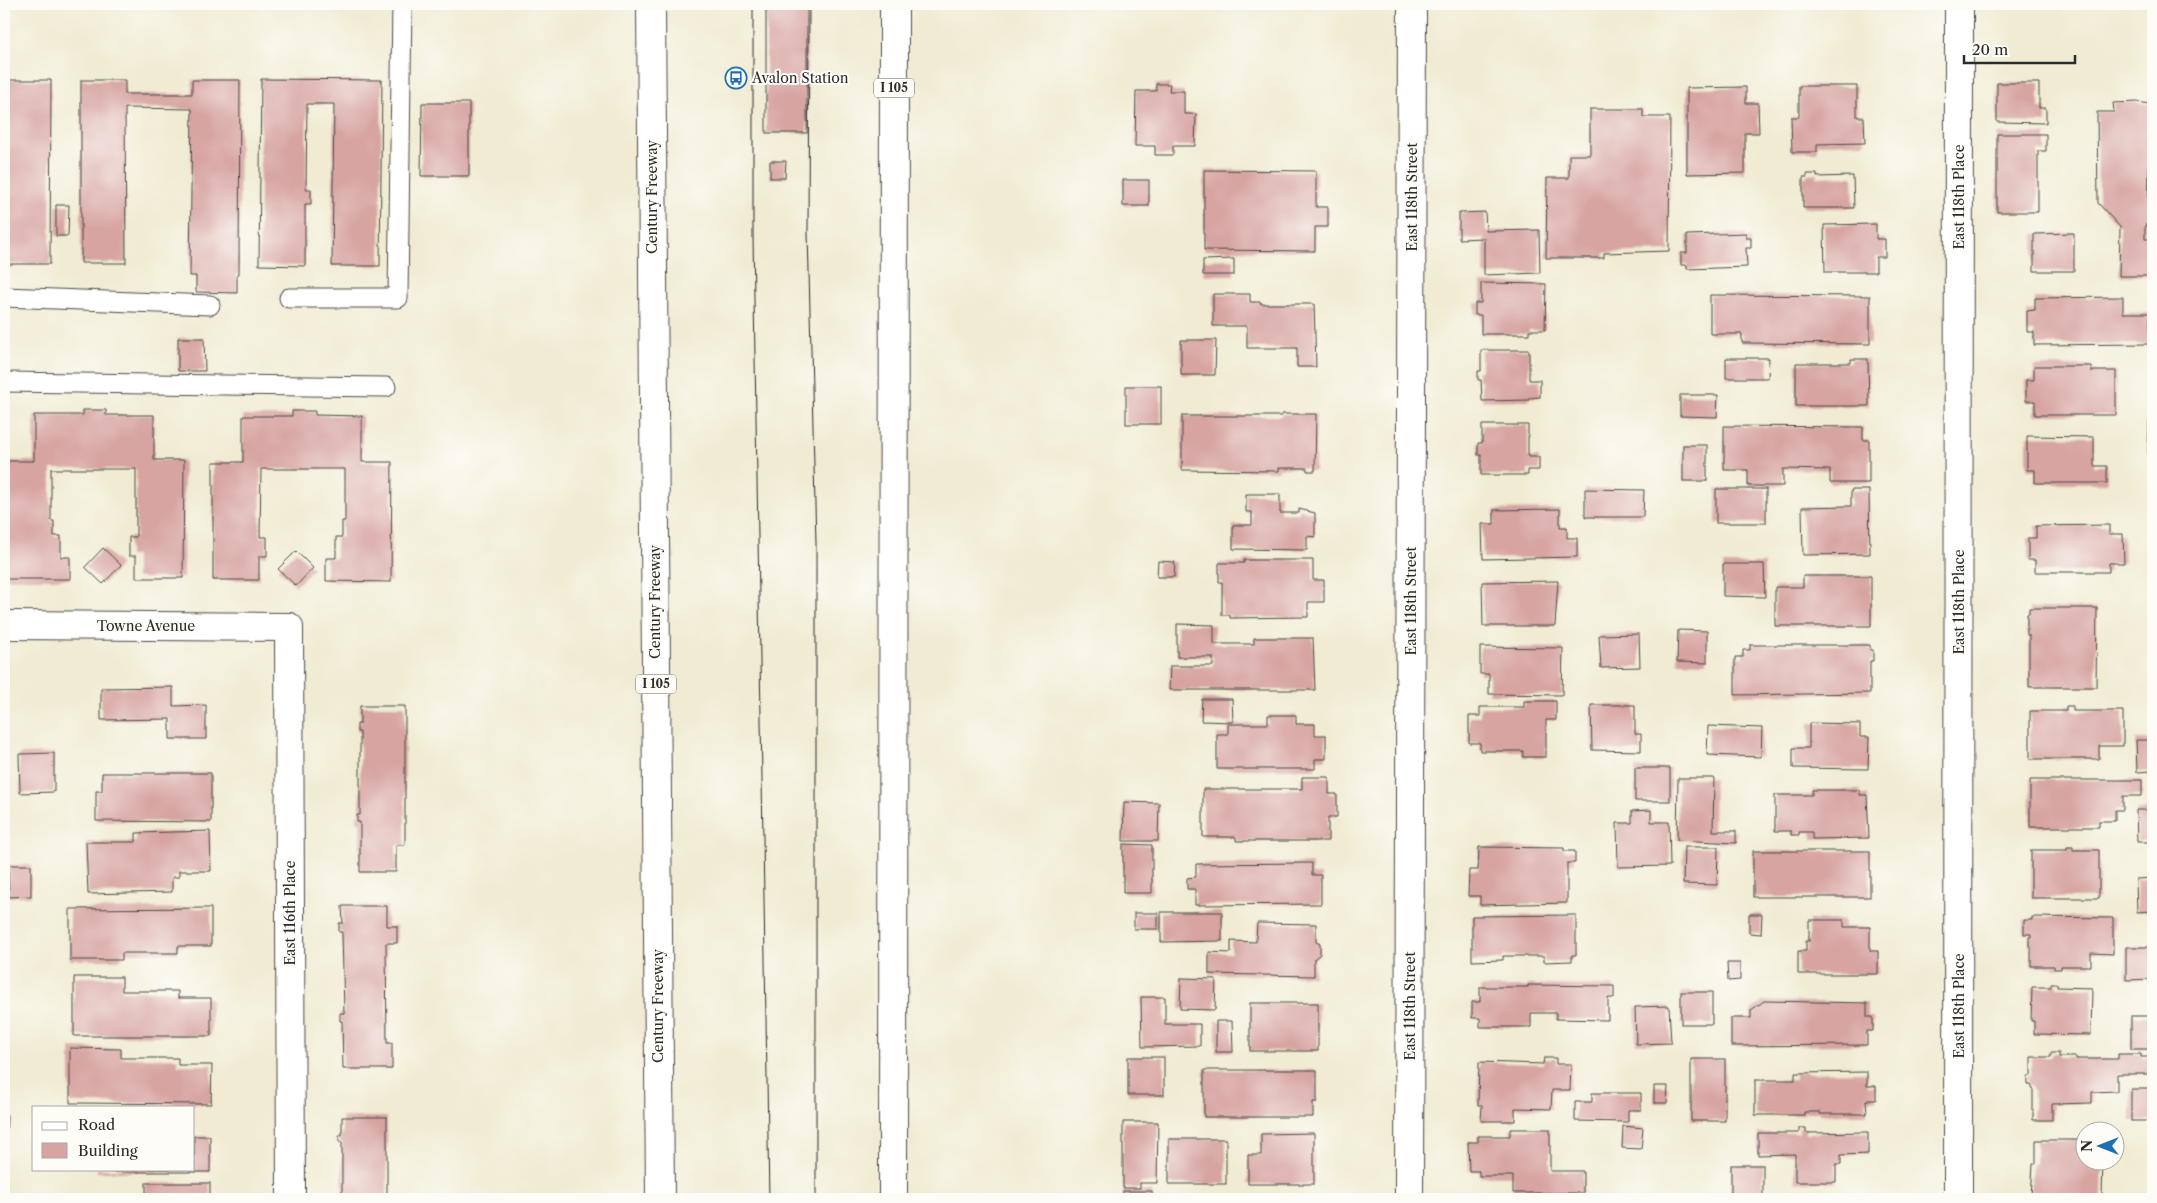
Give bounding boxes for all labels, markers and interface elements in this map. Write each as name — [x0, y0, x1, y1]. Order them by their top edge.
scale bar — [1964, 32, 2076, 64]
text: 20 m — [1972, 40, 2008, 59]
bus stop icon: Avalon Station — [724, 66, 748, 90]
place label: Avalon Station — [751, 69, 849, 87]
road number: I 105 — [874, 78, 914, 98]
street label: Century Freeway — [643, 140, 661, 254]
street label: East 118th Street — [1403, 142, 1421, 251]
street label: East 118th Place — [1950, 144, 1968, 250]
street label: Century Freeway — [646, 545, 664, 659]
street label: East 118th Street — [1402, 546, 1420, 655]
street label: East 118th Place — [1950, 549, 1968, 655]
street label: Towne Avenue — [97, 617, 195, 635]
road number: I 105 — [636, 674, 676, 694]
street label: East 116th Place — [281, 860, 299, 966]
street label: Century Freeway — [649, 949, 667, 1063]
street label: East 118th Street — [1401, 951, 1419, 1060]
street label: East 118th Place — [1950, 953, 1968, 1059]
legend — [32, 1106, 195, 1170]
text: Road — [78, 1115, 115, 1134]
north arrow — [2074, 1120, 2124, 1170]
text: N — [2078, 1140, 2096, 1152]
text: Building — [78, 1141, 138, 1160]

